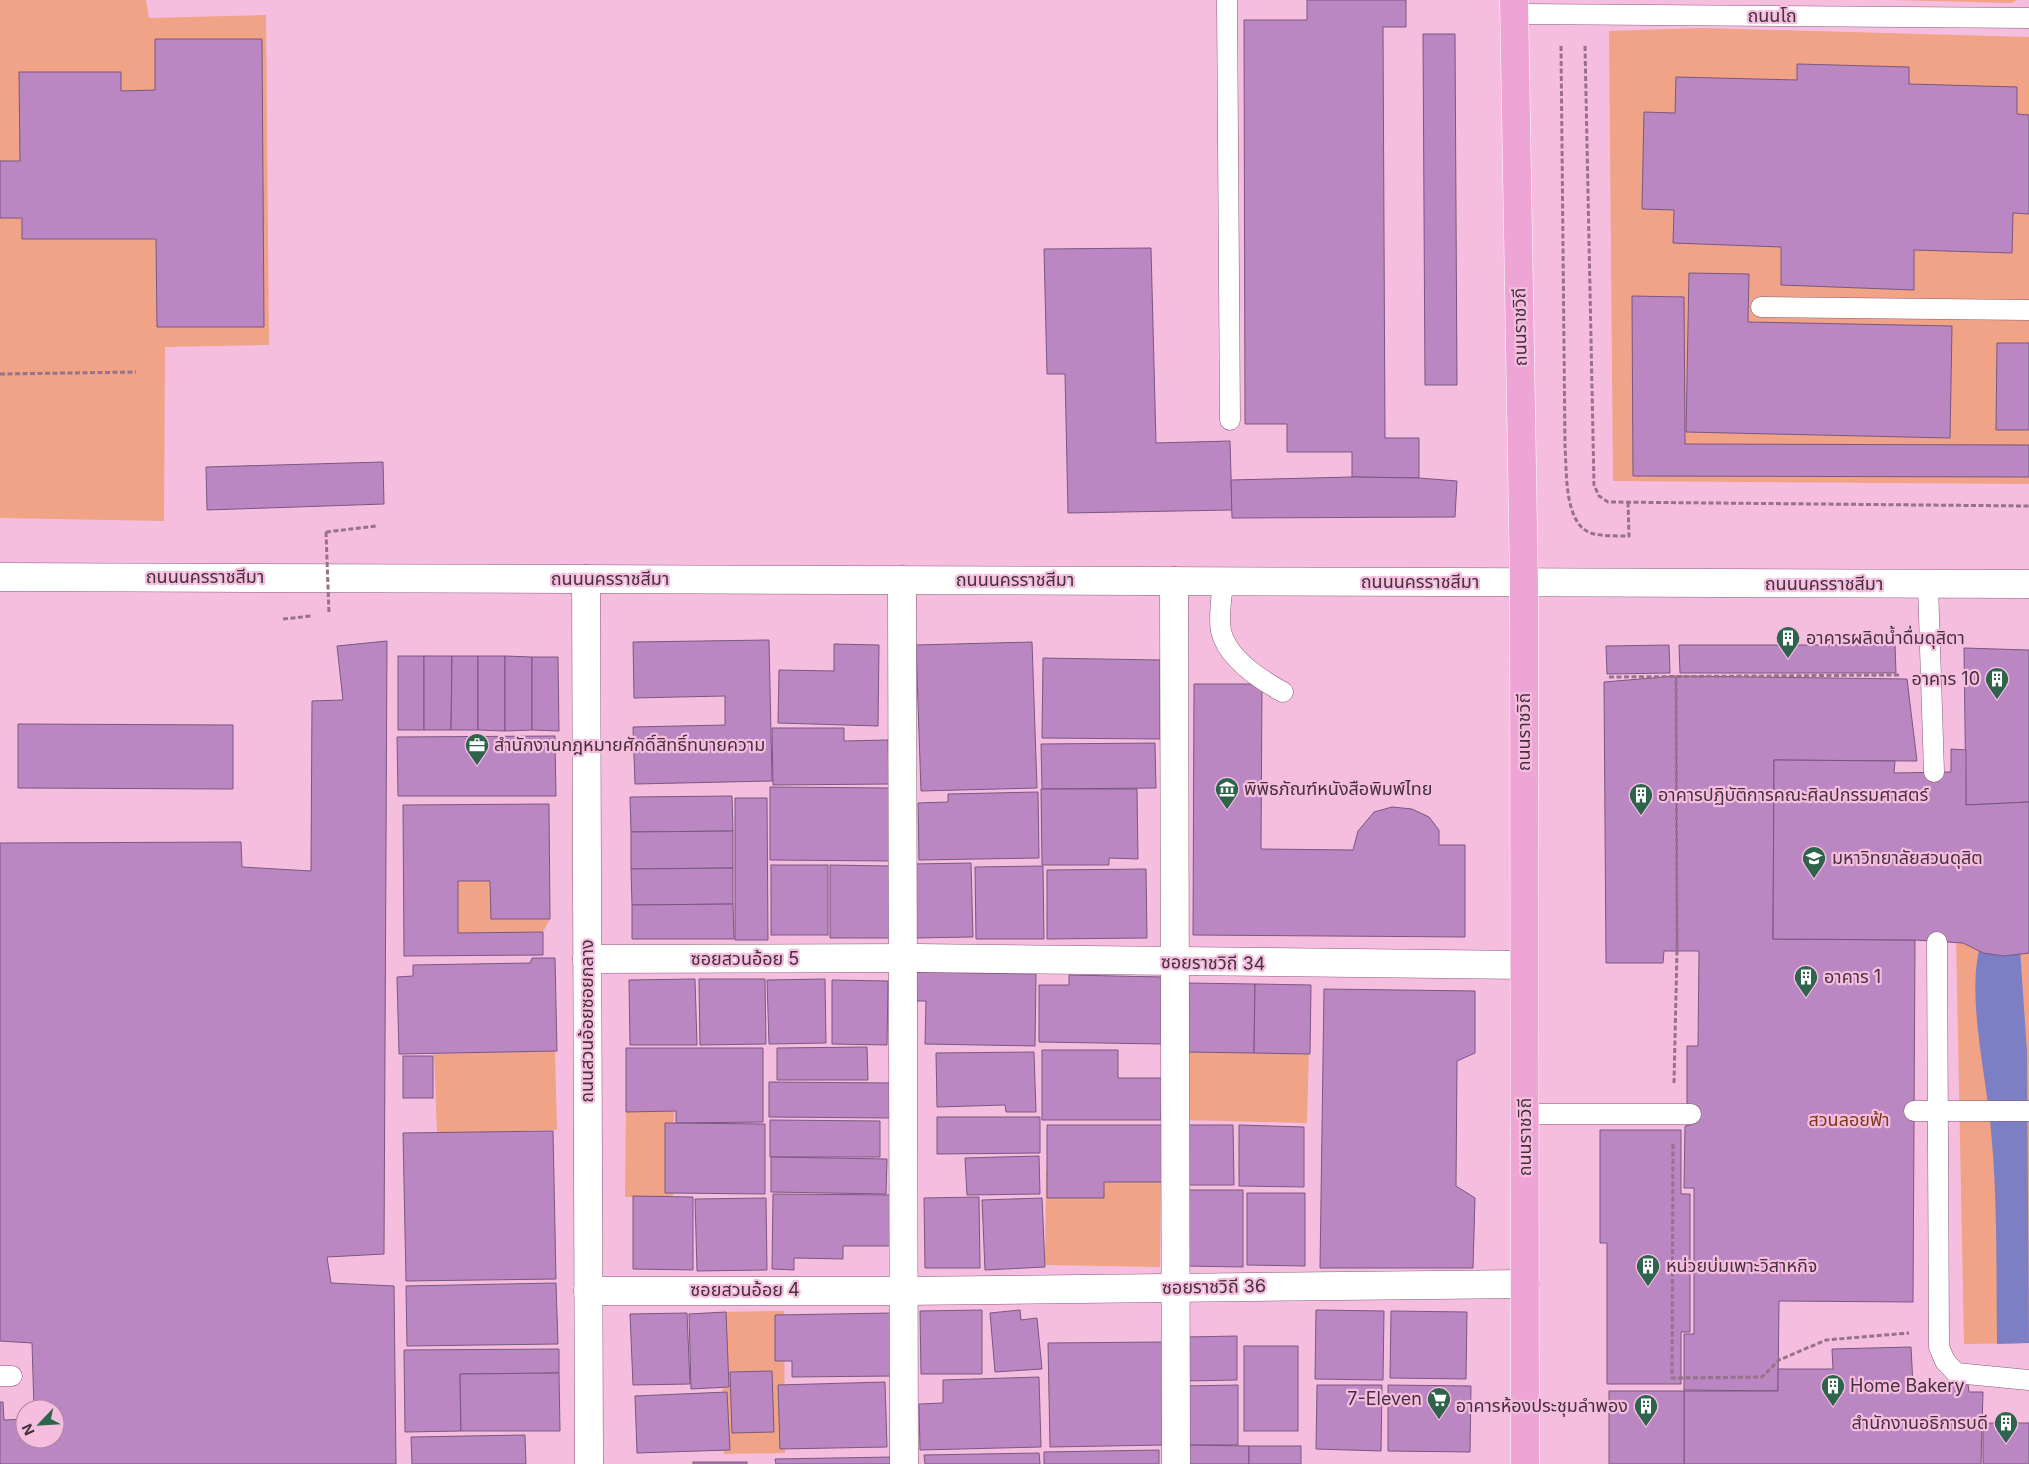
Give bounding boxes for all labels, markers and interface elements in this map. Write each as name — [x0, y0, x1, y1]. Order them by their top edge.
street label: ถนนโถ — [1747, 5, 1797, 26]
street label: ถนนราชวิถี — [1508, 288, 1531, 366]
street label: ถนนนครราชสีมา — [146, 566, 264, 587]
street label: ถนนนครราชสีมา — [551, 568, 669, 589]
street label: ถนนนครราชสีมา — [956, 569, 1074, 590]
street label: ถนนนครราชสีมา — [1361, 571, 1479, 592]
street label: ถนนนครราชสีมา — [1765, 573, 1883, 594]
building icon: อาคารผลิตน้ำดื่มดุสิตา — [1775, 625, 1801, 659]
place label: อาคารผลิตน้ำดื่มดุสิตา — [1806, 625, 1965, 649]
building icon: อาคาร 10 — [1984, 666, 2010, 700]
place label: อาคาร 10 — [1911, 668, 1980, 689]
street label: ถนนราชวิถี — [1513, 693, 1534, 771]
office icon: สำนักงานกฎหมายศักดิ์สิทธิ์ทนายความ — [464, 732, 490, 766]
place label: สำนักงานกฎหมายศักดิ์สิทธิ์ทนายความ — [494, 734, 765, 755]
museum icon: พิพิธภัณฑ์หนังสือพิมพ์ไทย — [1214, 776, 1240, 810]
place label: พิพิธภัณฑ์หนังสือพิมพ์ไทย — [1244, 778, 1432, 799]
building icon: อาคารปฏิบัติการคณะศิลปกรรมศาสตร์ — [1628, 782, 1654, 816]
place label: อาคารปฏิบัติการคณะศิลปกรรมศาสตร์ — [1658, 784, 1929, 805]
school or university icon: มหาวิทยาลัยสวนดุสิต — [1801, 845, 1827, 879]
place label: มหาวิทยาลัยสวนดุสิต — [1832, 847, 1983, 869]
street label: ถนนสวนอ้อยซอยกลาง — [576, 939, 597, 1103]
street label: ซอยสวนอ้อย 5 — [691, 948, 799, 969]
street label: ซอยราชวิถี 34 — [1161, 951, 1265, 974]
building icon: อาคาร 1 — [1793, 964, 1819, 998]
place label: อาคาร 1 — [1824, 966, 1881, 987]
street label: ถนนราชวิถี — [1514, 1098, 1535, 1176]
park label: สวนลอยฟ้า — [1808, 1109, 1890, 1130]
building icon: หน่วยบ่มเพาะวิสาหกิจ — [1635, 1253, 1661, 1287]
place label: หน่วยบ่มเพาะวิสาหกิจ — [1666, 1255, 1817, 1276]
street label: ซอยราชวิถี 36 — [1162, 1275, 1266, 1298]
street label: ซอยสวนอ้อย 4 — [690, 1279, 800, 1300]
building icon: Home Bakery — [1820, 1373, 1846, 1407]
place label: Home Bakery — [1850, 1375, 1965, 1396]
supermarket icon: 7-Eleven — [1426, 1386, 1452, 1420]
place label: 7-Eleven — [1347, 1388, 1422, 1409]
building icon: อาคารห้องประชุมลำพอง — [1633, 1393, 1659, 1427]
place label: อาคารห้องประชุมลำพอง — [1456, 1395, 1628, 1417]
north arrow — [15, 1399, 65, 1449]
building icon: สำนักงานอธิการบดี — [1993, 1410, 2019, 1444]
place label: สำนักงานอธิการบดี — [1852, 1412, 1988, 1433]
text: N — [18, 1421, 38, 1438]

